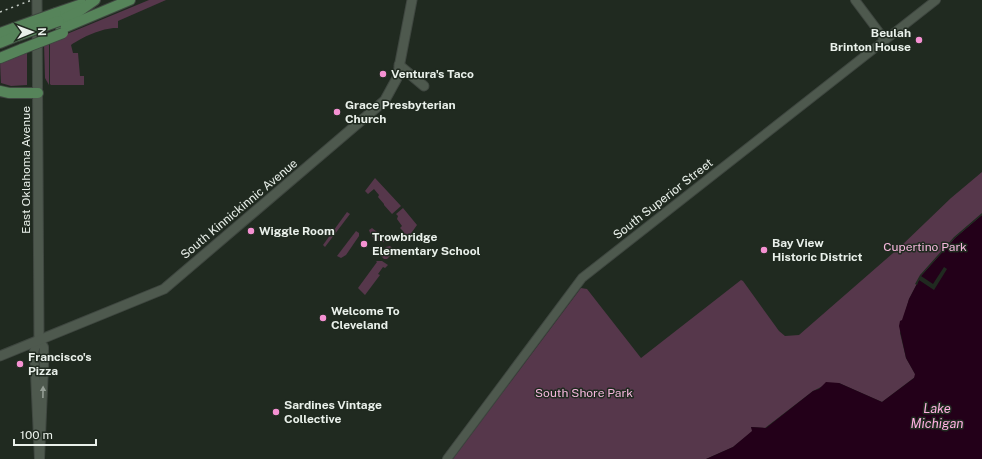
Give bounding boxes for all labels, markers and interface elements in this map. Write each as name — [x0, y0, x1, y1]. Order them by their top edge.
north arrow — [12, 12, 52, 52]
place label: Beulah Brinton House — [830, 26, 911, 54]
text: N — [36, 27, 48, 36]
marker: Beulah Brinton House — [914, 35, 924, 45]
place label: Ventura's Taco — [391, 67, 474, 81]
marker: Ventura's Taco — [378, 69, 388, 79]
place label: Grace Presbyterian Church — [345, 98, 456, 126]
street label: East Oklahoma Avenue — [19, 106, 33, 234]
marker: Grace Presbyterian Church — [332, 107, 342, 117]
street label: South Kinnickinnic Avenue — [178, 156, 300, 262]
street label: South Superior Street — [610, 156, 716, 242]
place label: Wiggle Room — [259, 224, 335, 238]
marker: Wiggle Room — [246, 226, 256, 236]
place label: Trowbridge Elementary School — [372, 230, 481, 258]
place label: Bay View Historic District — [772, 236, 862, 264]
marker: Trowbridge Elementary School — [359, 239, 369, 249]
park label: Cupertino Park — [883, 240, 967, 254]
marker: Bay View Historic District — [759, 245, 769, 255]
place label: Welcome To Cleveland — [331, 304, 400, 332]
marker: Welcome To Cleveland — [318, 313, 328, 323]
place label: Francisco's Pizza — [28, 350, 92, 378]
marker: Francisco's Pizza — [15, 359, 25, 369]
one-way arrow — [40, 386, 47, 398]
park label: South Shore Park — [535, 386, 633, 400]
place label: Sardines Vintage Collective — [284, 398, 382, 426]
water label: Lake Michigan — [910, 401, 964, 431]
marker: Sardines Vintage Collective — [271, 407, 281, 417]
scale bar — [14, 421, 96, 447]
text: 100 m — [20, 428, 53, 442]

